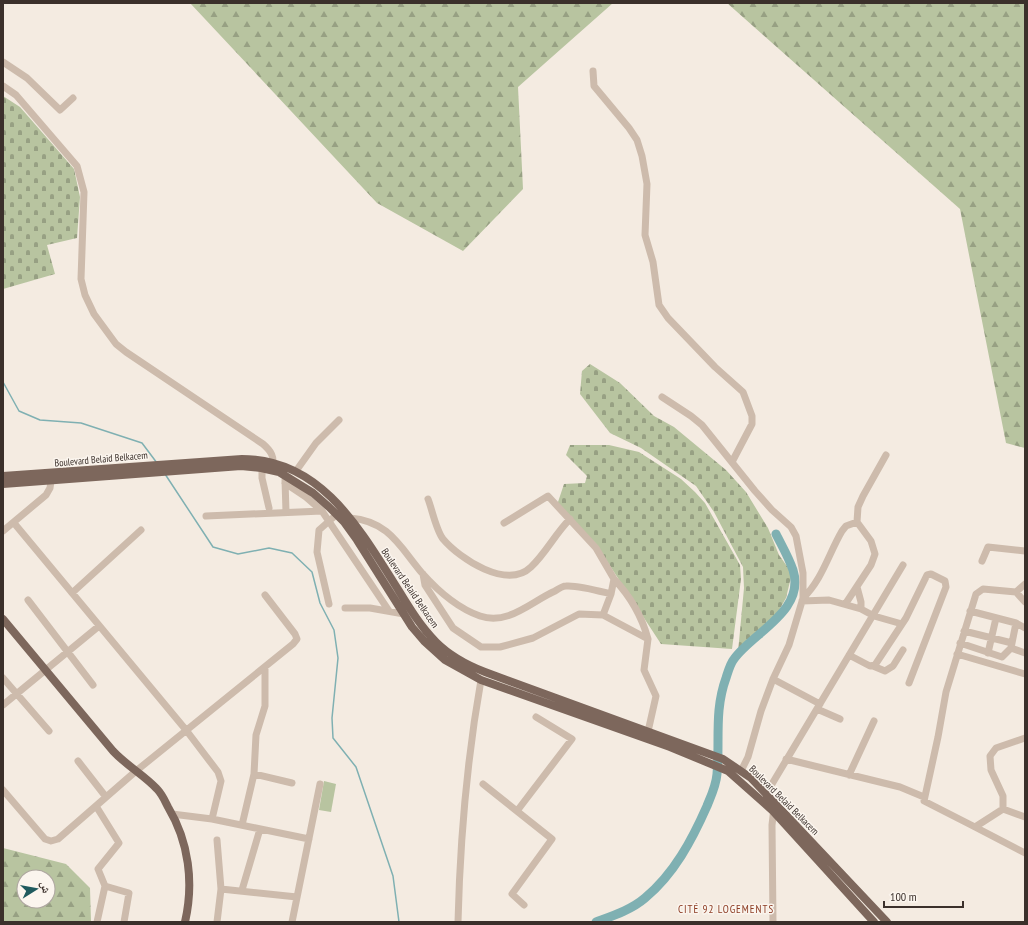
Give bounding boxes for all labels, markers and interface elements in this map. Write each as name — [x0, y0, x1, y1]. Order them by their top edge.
street label: Boulevard Belaid Belkacem — [54, 448, 148, 470]
street label: Boulevard Belaid Belkacem — [378, 546, 442, 630]
street label: Boulevard Belaid Belkacem — [746, 762, 822, 838]
north arrow — [16, 869, 56, 909]
text: ش — [37, 880, 54, 895]
scale bar — [884, 883, 963, 909]
text: 100 m — [890, 889, 917, 904]
district label: CITÉ 92 LOGEMENTS — [678, 902, 774, 916]

